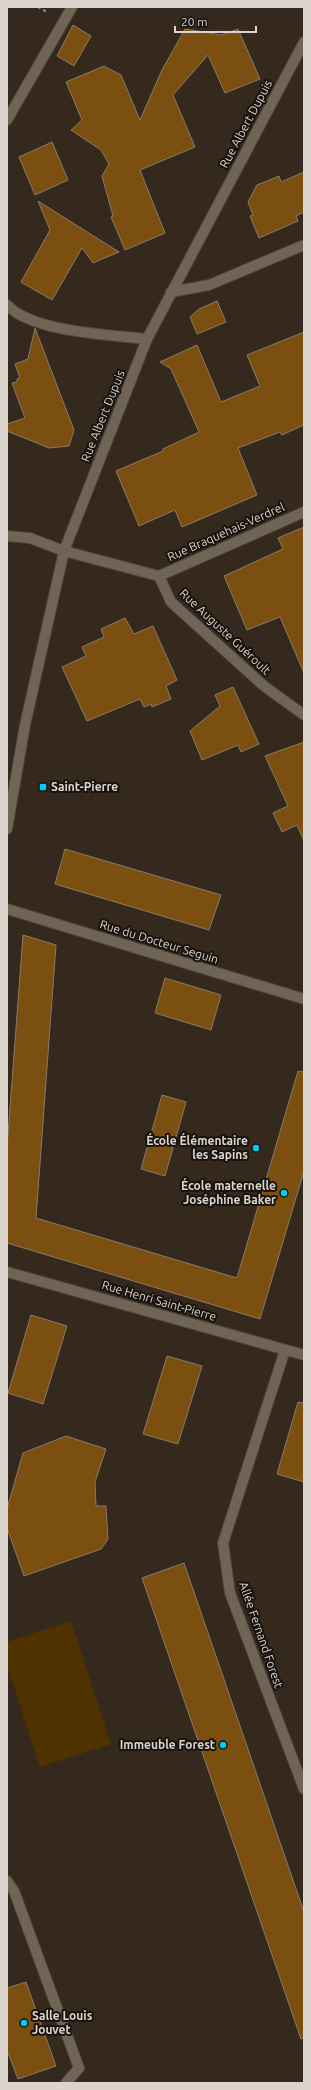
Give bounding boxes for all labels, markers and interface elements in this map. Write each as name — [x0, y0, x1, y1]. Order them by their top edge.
scale bar — [175, 8, 256, 34]
text: 20 m — [181, 15, 208, 28]
street label: Rue Albert Dupuis — [217, 78, 274, 170]
street label: Rue Albert Dupuis — [78, 368, 127, 464]
street label: Rue Braquehais-Verdrel — [165, 500, 286, 563]
street label: Rue Auguste Guéroult — [177, 586, 274, 677]
place label: Saint-Pierre — [51, 780, 118, 793]
marker: Saint-Pierre — [38, 782, 48, 792]
street label: Rue du Docteur Seguin — [98, 917, 220, 966]
place label: École Élémentaire les Sapins — [146, 1132, 248, 1161]
marker: École Élémentaire les Sapins — [251, 1143, 261, 1153]
place label: École maternelle Joséphine Baker — [181, 1177, 276, 1206]
marker: École maternelle Joséphine Baker — [279, 1188, 289, 1198]
street label: Rue Henri Saint-Pierre — [100, 1278, 218, 1323]
street label: Allée Fernand Forest — [237, 1580, 286, 1690]
place label: Immeuble Forest — [120, 1738, 215, 1751]
marker: Immeuble Forest — [218, 1740, 228, 1750]
place label: Salle Louis Jouvet — [32, 2009, 93, 2036]
marker: Salle Louis Jouvet — [19, 2018, 29, 2028]

